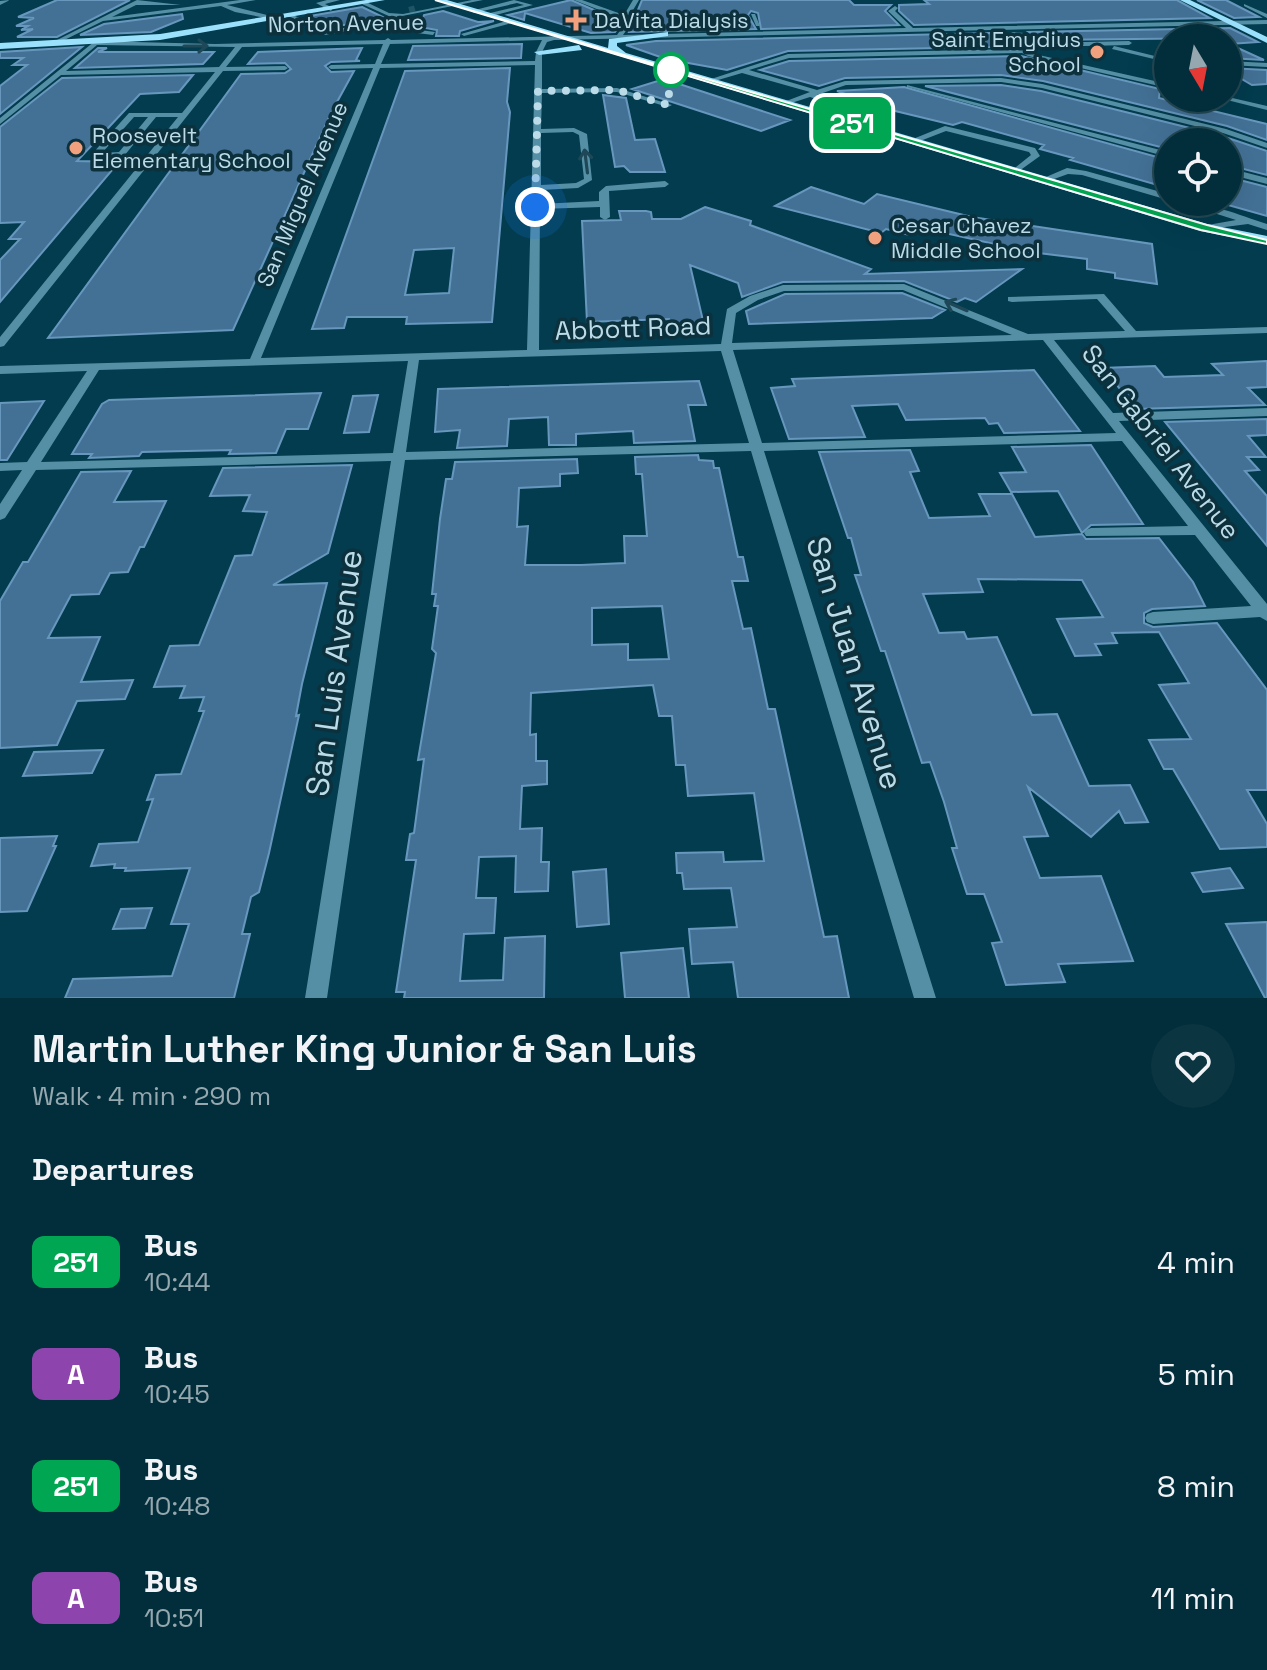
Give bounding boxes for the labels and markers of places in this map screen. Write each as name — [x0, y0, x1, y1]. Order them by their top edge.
place label: DaVita Dialysis — [594, 6, 749, 34]
marker: DaVita Dialysis — [565, 9, 587, 31]
place label: Saint Emydius School — [931, 25, 1081, 78]
marker: Saint Emydius School — [1088, 43, 1106, 61]
unlabelled marker — [654, 53, 688, 87]
place label: Roosevelt Elementary School — [92, 121, 291, 174]
marker: Roosevelt Elementary School — [67, 139, 85, 157]
place label: Cesar Chavez Middle School — [891, 211, 1041, 264]
marker: Cesar Chavez Middle School — [866, 229, 884, 247]

